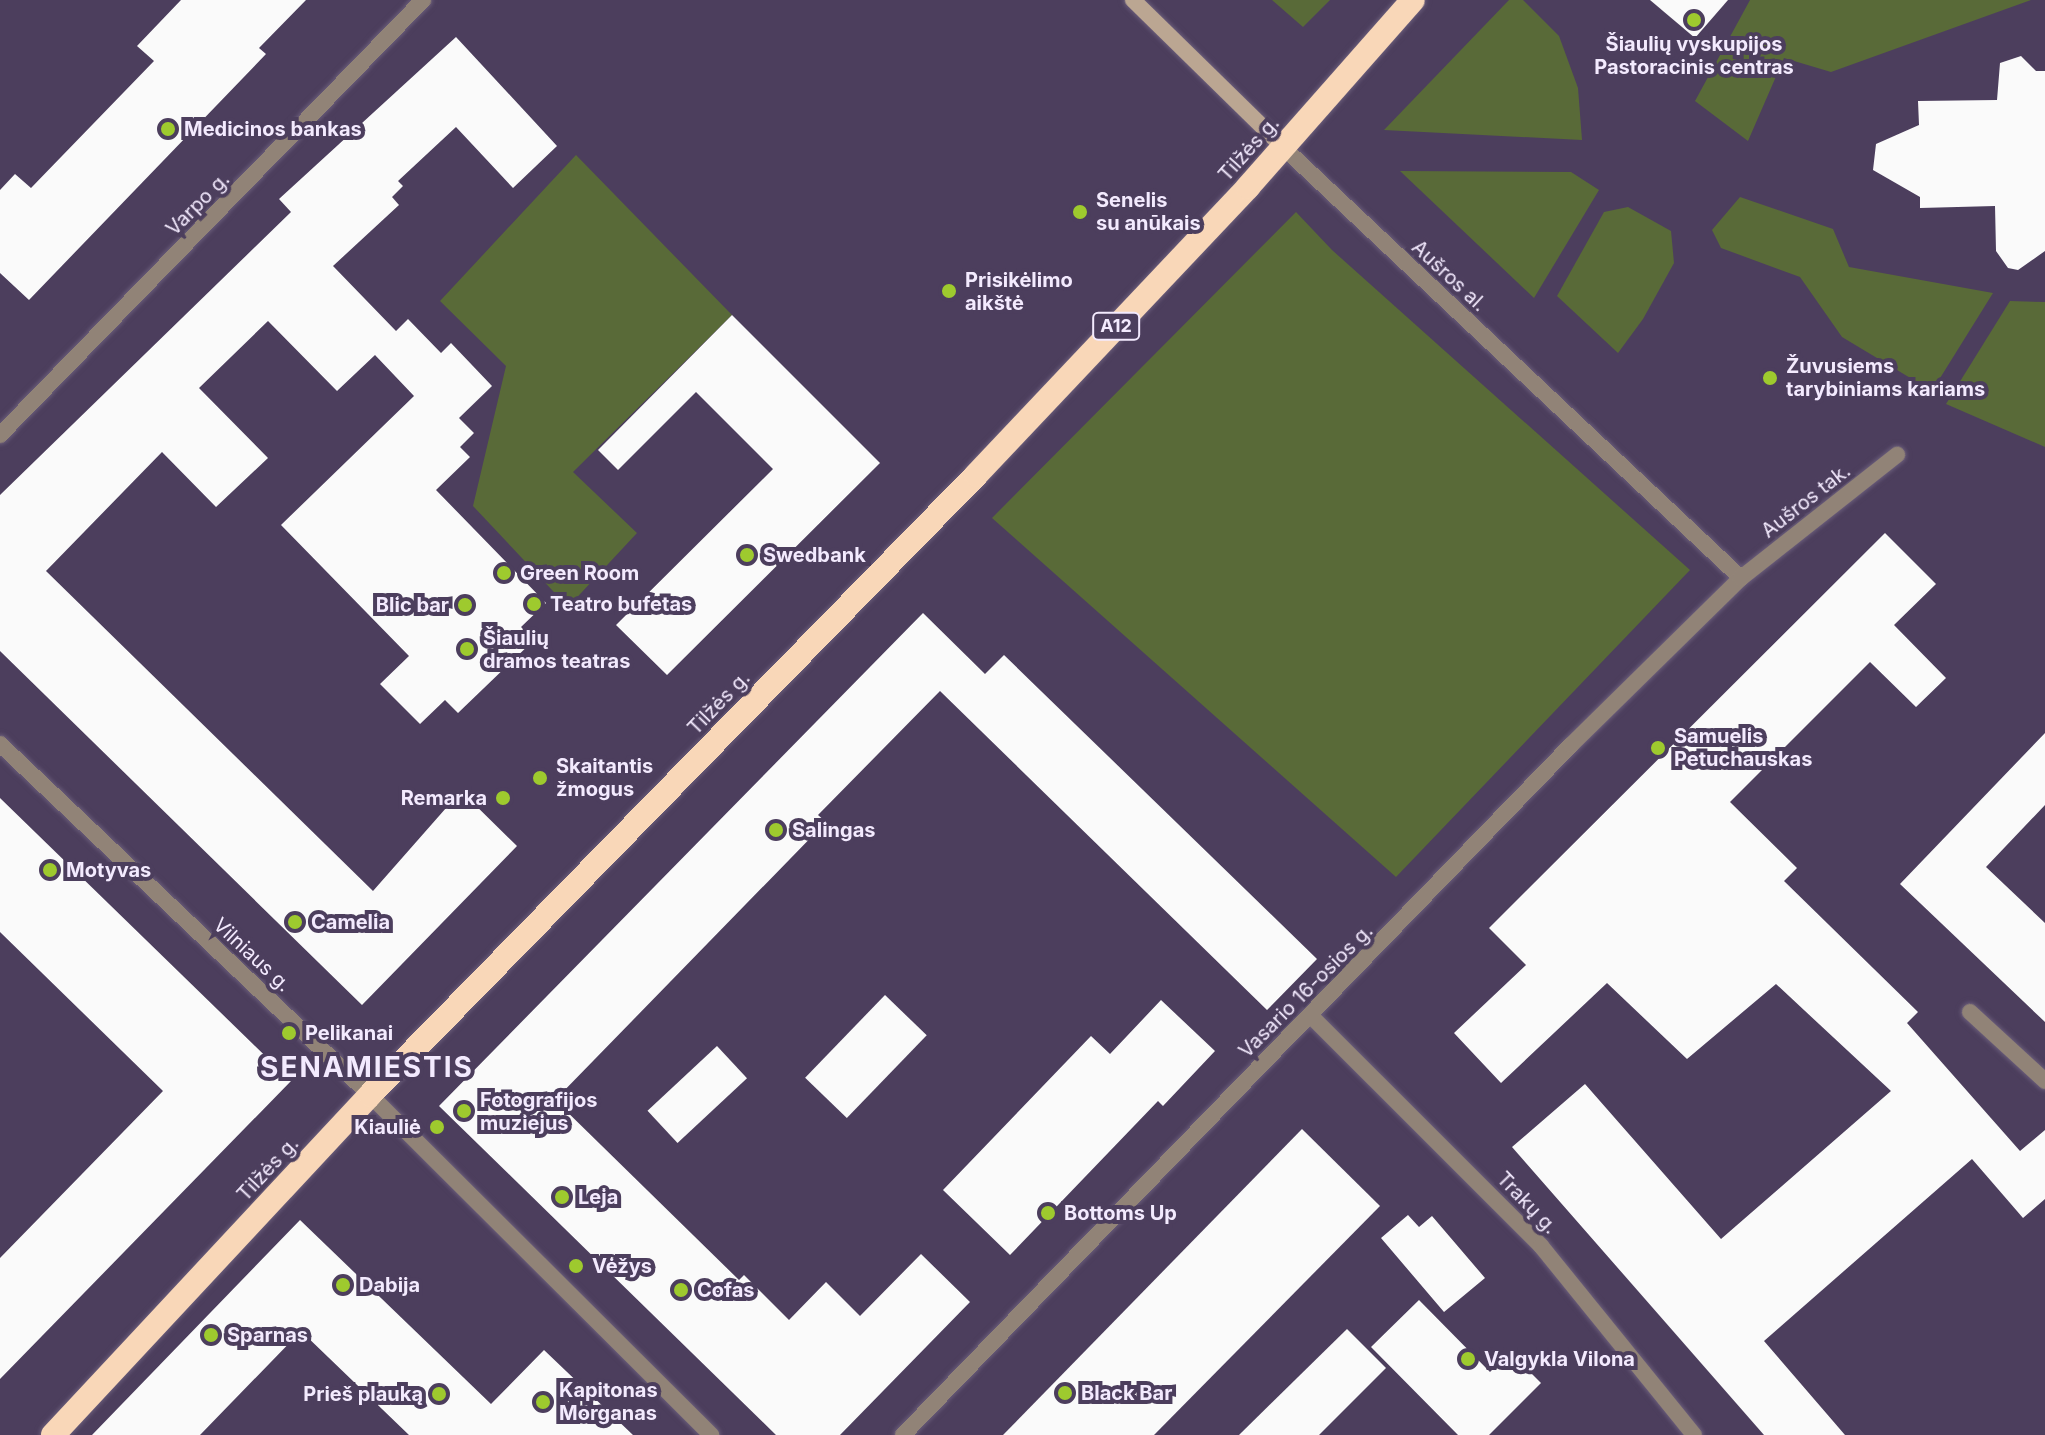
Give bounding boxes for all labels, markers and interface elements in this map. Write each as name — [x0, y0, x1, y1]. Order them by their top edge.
marker: Šiaulių vyskupijos Pastoracinis centras — [1685, 11, 1703, 29]
place label: Šiaulių vyskupijos Pastoracinis centras — [1594, 32, 1794, 79]
street label: Tilžės g. — [1214, 112, 1284, 186]
place label: Medicinos bankas — [184, 117, 362, 141]
marker: Medicinos bankas — [159, 120, 177, 138]
street label: Varpo g. — [161, 167, 235, 241]
place label: Senelis su anūkais — [1096, 188, 1201, 235]
marker: Senelis su anūkais — [1071, 203, 1089, 221]
street label: Aušros al. — [1407, 235, 1491, 317]
place label: Prisikėlimo aikštė — [965, 268, 1073, 315]
marker: Prisikėlimo aikštė — [940, 282, 958, 300]
road number: A12 — [1092, 312, 1140, 340]
place label: Žuvusiems tarybiniams kariams — [1786, 354, 1985, 401]
marker: Žuvusiems tarybiniams kariams — [1761, 369, 1779, 387]
street label: Aušros tak. — [1757, 459, 1855, 543]
place label: Swedbank — [763, 543, 866, 567]
marker: Swedbank — [738, 546, 756, 564]
place label: Green Room — [520, 561, 639, 585]
marker: Green Room — [495, 564, 513, 582]
place label: Teatro bufetas — [550, 592, 692, 616]
place label: Blic bar — [376, 593, 449, 617]
marker: Teatro bufetas — [525, 595, 543, 613]
marker: Blic bar — [456, 596, 474, 614]
place label: Šiaulių dramos teatras — [483, 626, 630, 673]
marker: Šiaulių dramos teatras — [458, 640, 476, 658]
street label: Tilžės g. — [683, 666, 755, 740]
place label: Samuelis Petuchauskas — [1674, 724, 1812, 771]
marker: Samuelis Petuchauskas — [1649, 739, 1667, 757]
place label: Skaitantis žmogus — [556, 754, 653, 801]
marker: Skaitantis žmogus — [531, 769, 549, 787]
place label: Remarka — [401, 786, 487, 810]
marker: Remarka — [494, 789, 512, 807]
place label: Salingas — [792, 818, 875, 842]
marker: Salingas — [767, 821, 785, 839]
place label: Motyvas — [66, 858, 151, 882]
marker: Motyvas — [41, 861, 59, 879]
place label: Camelia — [311, 910, 390, 934]
street label: Vilniaus g. — [208, 913, 296, 997]
marker: Camelia — [286, 913, 304, 931]
street label: Vasario 16-osios g. — [1234, 919, 1378, 1063]
place label: Pelikanai — [305, 1021, 393, 1045]
marker: Pelikanai — [280, 1024, 298, 1042]
district label: SENAMIESTIS — [260, 1050, 474, 1084]
place label: Fotografijos muziejus — [480, 1088, 597, 1135]
marker: Fotografijos muziejus — [455, 1102, 473, 1120]
place label: Kiauliė — [354, 1115, 421, 1139]
marker: Kiauliė — [428, 1118, 446, 1136]
street label: Tilžės g. — [232, 1132, 304, 1206]
street label: Trakų g. — [1492, 1167, 1562, 1239]
place label: Leja — [578, 1185, 618, 1209]
marker: Leja — [553, 1188, 571, 1206]
place label: Bottoms Up — [1064, 1201, 1177, 1225]
marker: Bottoms Up — [1039, 1204, 1057, 1222]
place label: Vėžys — [592, 1254, 652, 1278]
marker: Vėžys — [567, 1257, 585, 1275]
place label: Dabija — [359, 1273, 420, 1297]
marker: Dabija — [334, 1276, 352, 1294]
place label: Cofas — [697, 1278, 754, 1302]
marker: Cofas — [672, 1281, 690, 1299]
place label: Sparnas — [227, 1323, 308, 1347]
marker: Sparnas — [202, 1326, 220, 1344]
place label: Valgykla Vilona — [1484, 1347, 1635, 1371]
marker: Valgykla Vilona — [1459, 1350, 1477, 1368]
place label: Kapitonas Morganas — [559, 1378, 658, 1425]
place label: Black Bar — [1081, 1381, 1172, 1405]
place label: Prieš plauką — [303, 1382, 423, 1406]
marker: Black Bar — [1056, 1384, 1074, 1402]
marker: Prieš plauką — [430, 1385, 448, 1403]
marker: Kapitonas Morganas — [534, 1393, 552, 1411]

